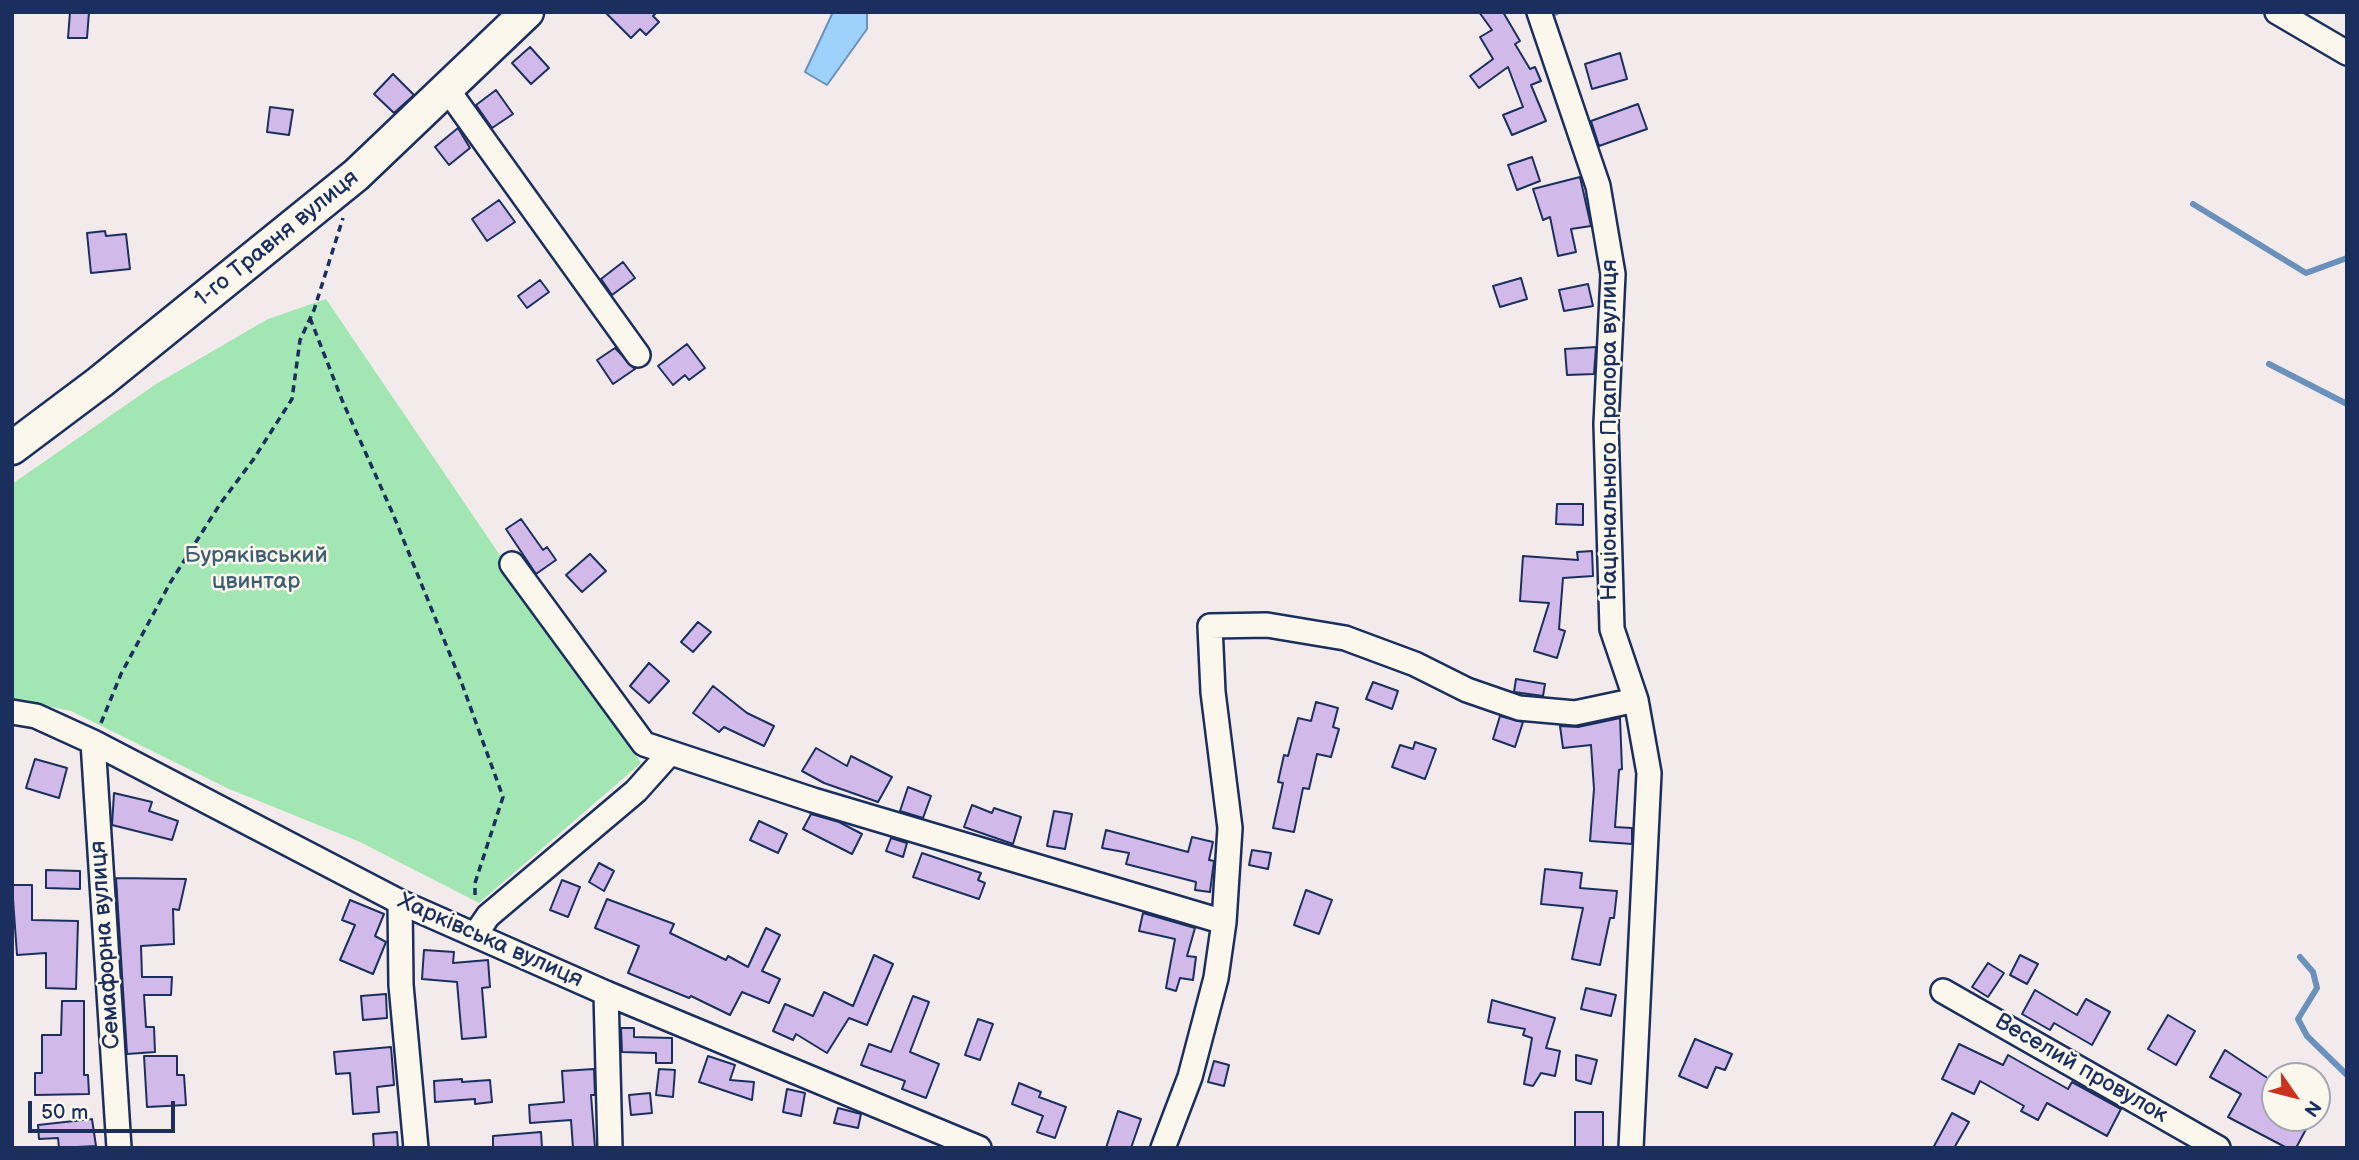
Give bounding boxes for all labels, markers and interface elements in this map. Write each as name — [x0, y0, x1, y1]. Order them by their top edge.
street label: 1-го Травня вулиця — [190, 164, 364, 314]
street label: Національного Прапора вулиця — [1596, 259, 1624, 601]
park label: Буряківський цвинтар — [184, 542, 328, 596]
street label: Семафорна вулиця — [85, 840, 127, 1050]
street label: Харківська вулиця — [393, 888, 587, 994]
street label: Веселий провулок — [1990, 1008, 2172, 1130]
north arrow — [2261, 1062, 2331, 1132]
scale bar — [32, 1086, 178, 1130]
text: N — [2298, 1096, 2325, 1121]
text: 50 m — [41, 1100, 88, 1125]

